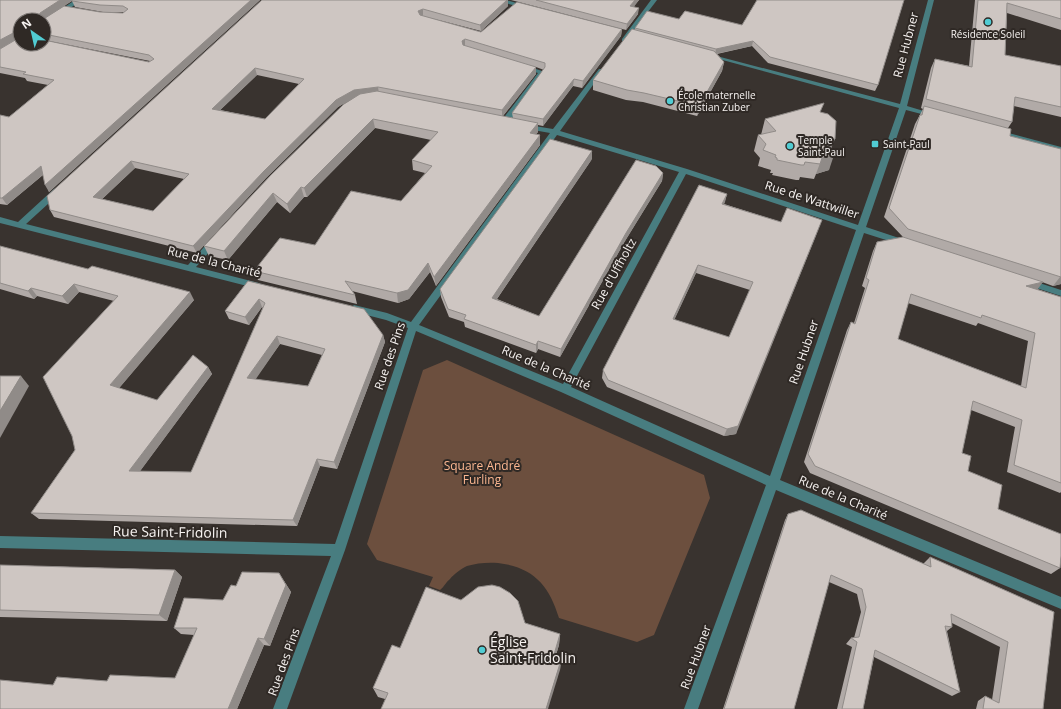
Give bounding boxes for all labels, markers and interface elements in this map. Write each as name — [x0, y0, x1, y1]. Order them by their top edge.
street label: Rue Hubner — [889, 10, 922, 80]
north arrow — [12, 12, 52, 52]
text: N — [18, 15, 34, 32]
marker: Résidence Soleil — [983, 17, 993, 27]
place label: Résidence Soleil — [951, 27, 1025, 41]
place label: École maternelle Christian Zuber — [678, 88, 756, 114]
marker: École maternelle Christian Zuber — [665, 96, 675, 106]
place label: Temple Saint-Paul — [798, 133, 845, 159]
place label: Saint-Paul — [883, 137, 930, 151]
marker: Saint-Paul — [870, 139, 880, 149]
marker: Temple Saint-Paul — [785, 141, 795, 151]
street label: Rue de Wattwiller — [763, 176, 862, 223]
street label: Rue d'Uffholtz — [587, 235, 640, 312]
street label: Rue de la Charité — [166, 242, 263, 281]
street label: Rue Hubner — [785, 317, 823, 386]
street label: Rue des Pins — [370, 319, 409, 392]
street label: Rue de la Charité — [499, 341, 594, 394]
park label: Square André Furling — [444, 457, 521, 488]
street label: Rue de la Charité — [796, 471, 891, 524]
street label: Rue Saint-Fridolin — [112, 521, 228, 542]
street label: Rue Hubner — [676, 622, 715, 691]
street label: Rue des Pins — [263, 625, 304, 698]
place label: Église Saint-Fridolin — [490, 632, 576, 667]
marker: Église Saint-Fridolin — [477, 645, 487, 655]

